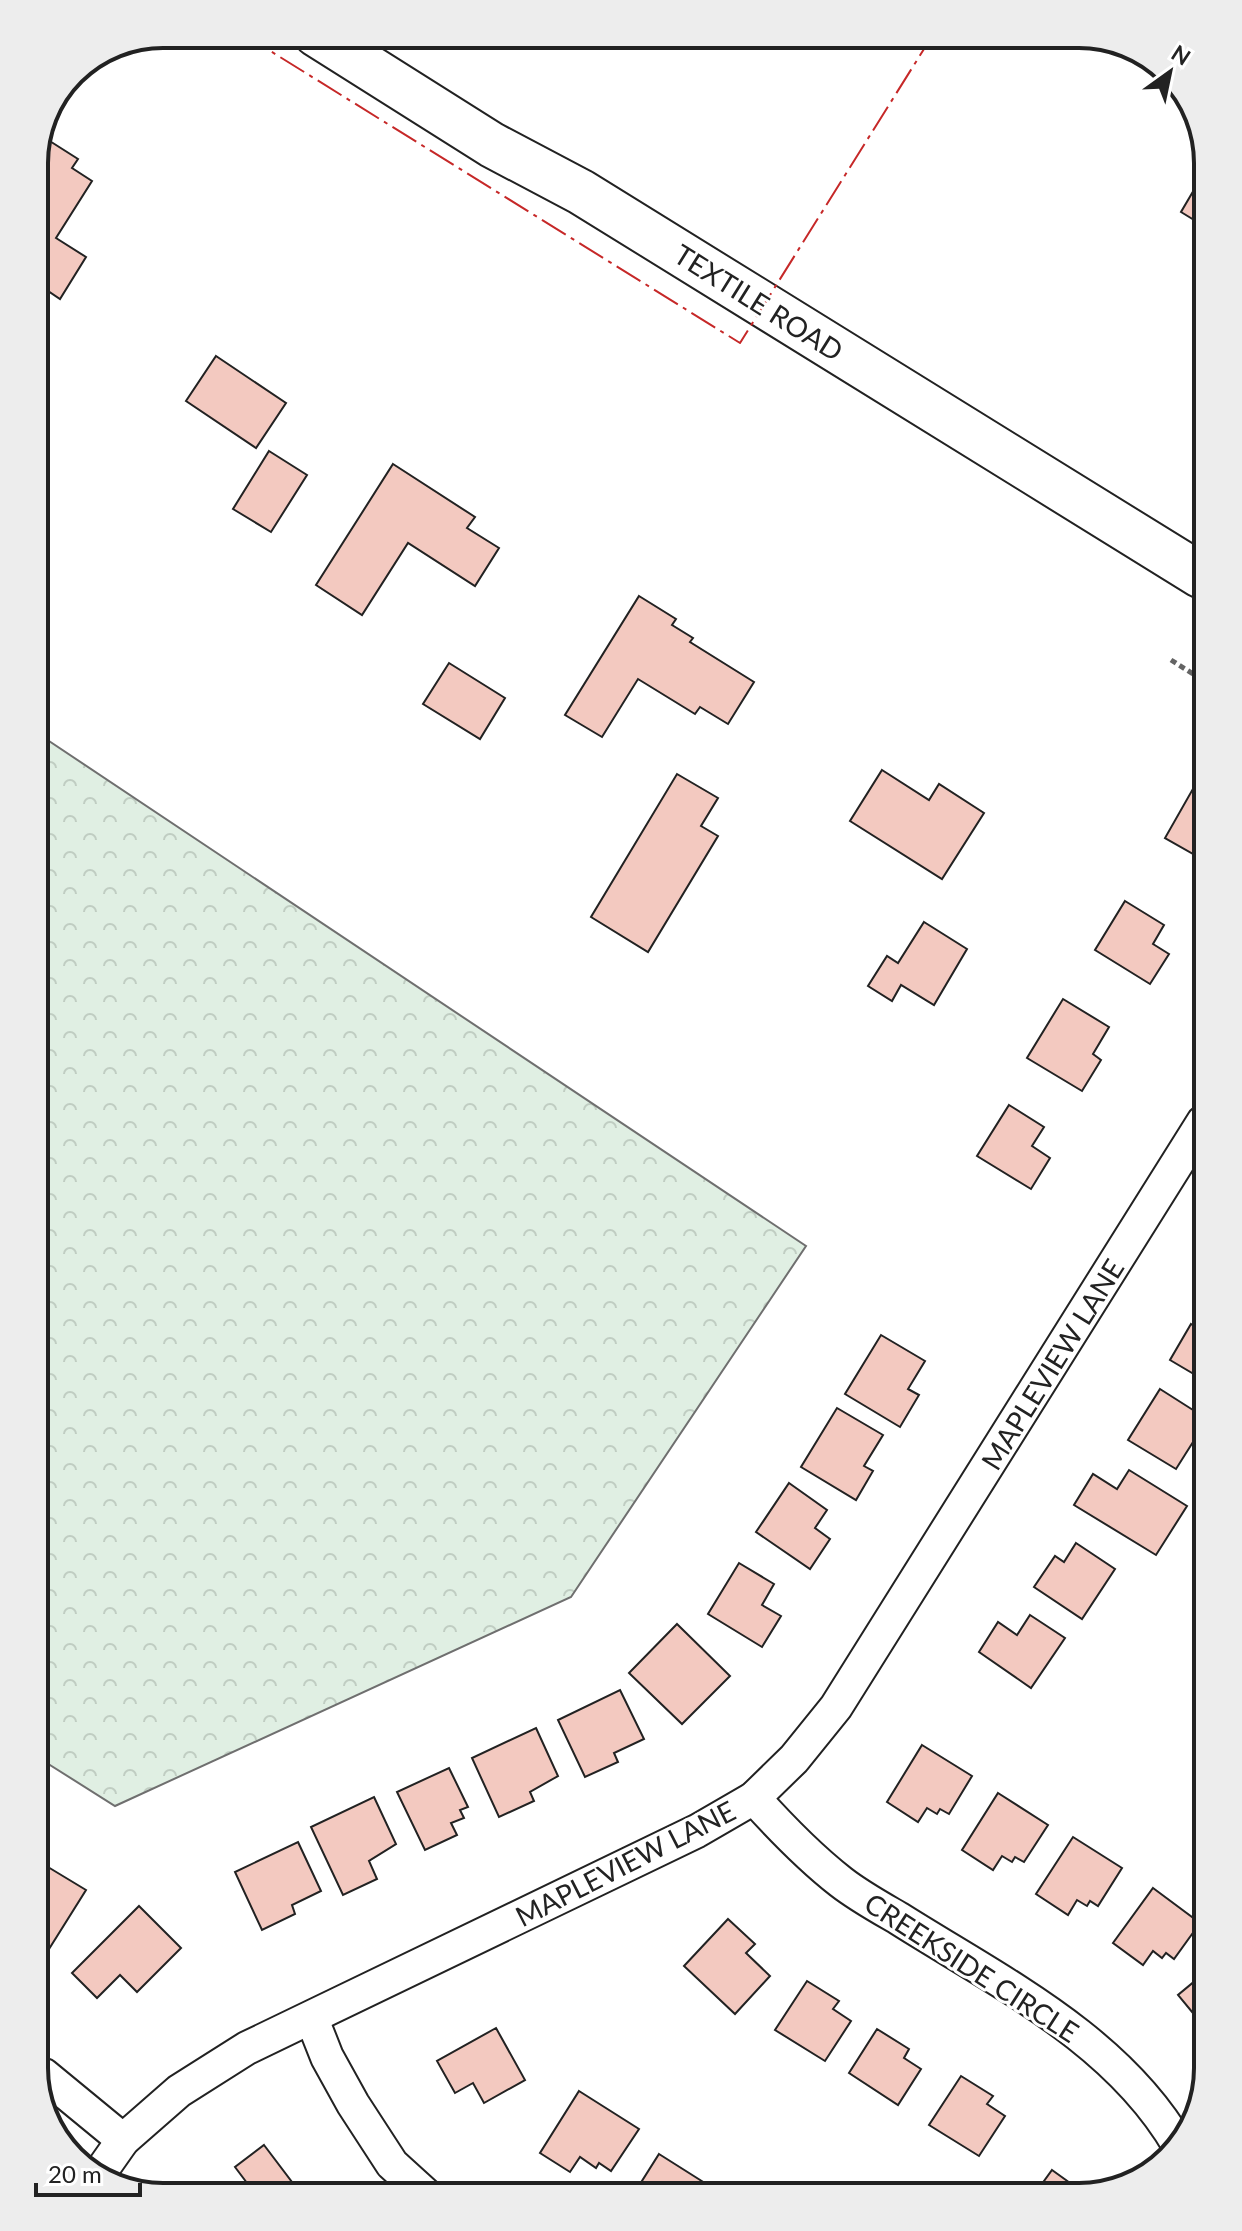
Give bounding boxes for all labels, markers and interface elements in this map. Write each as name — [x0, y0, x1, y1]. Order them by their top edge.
north arrow — [1130, 32, 1210, 112]
text: N — [1167, 39, 1196, 71]
street label: TEXTILE ROAD — [668, 237, 850, 367]
street label: MAPLEVIEW LANE — [973, 1252, 1131, 1476]
street label: MAPLEVIEW LANE — [509, 1793, 741, 1933]
street label: CREEKSIDE CIRCLE — [859, 1885, 1085, 2049]
scale bar — [36, 2147, 140, 2197]
text: 20 m — [48, 2159, 102, 2188]

